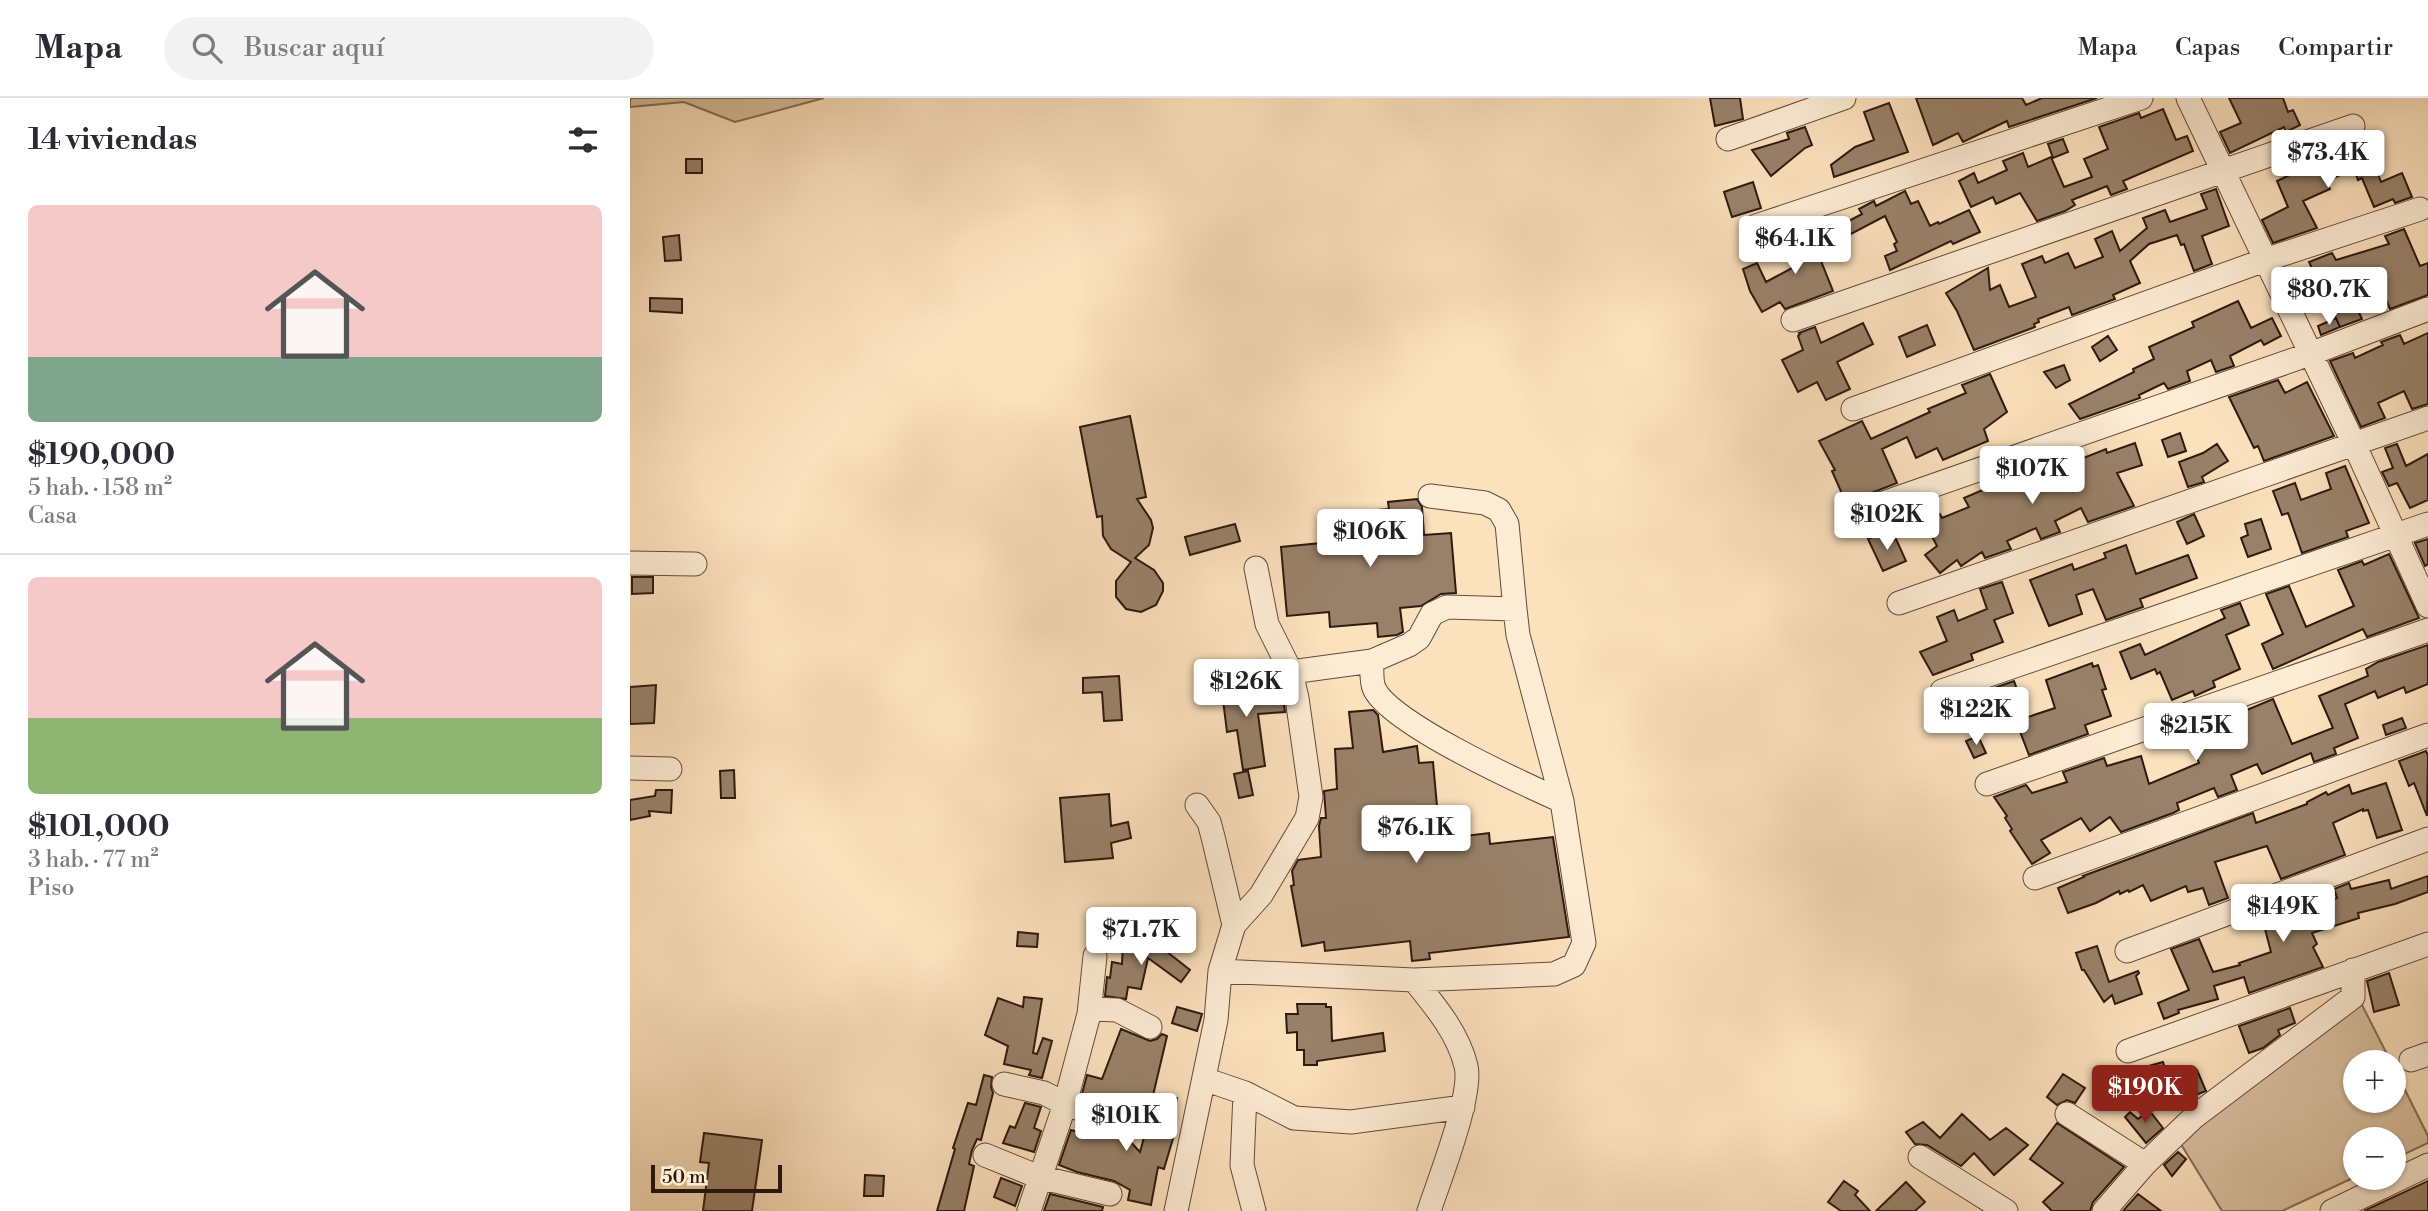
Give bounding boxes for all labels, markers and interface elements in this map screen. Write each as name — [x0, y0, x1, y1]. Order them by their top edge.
search box — [164, 17, 654, 80]
text: Mapa — [35, 28, 122, 69]
icon: search — [188, 29, 226, 67]
text: Buscar aquí — [244, 32, 384, 64]
text: Mapa — [2078, 33, 2137, 63]
text: Capas — [2175, 33, 2240, 63]
text: Compartir — [2278, 33, 2393, 63]
text: 14 viviendas — [28, 121, 197, 159]
icon: filters — [564, 121, 602, 159]
pin: $73.4K — [2271, 130, 2385, 190]
text: $73.4K — [2287, 139, 2369, 167]
pin: $64.1K — [1738, 216, 1852, 276]
text: $64.1K — [1755, 225, 1835, 253]
icon: home — [252, 251, 378, 377]
pin: $80.7K — [2272, 268, 2386, 327]
text: $80.7K — [2287, 276, 2371, 304]
text: $190,000 — [28, 436, 175, 474]
pin: $107K — [1983, 446, 2081, 506]
text: $107K — [1996, 455, 2068, 483]
text: 5 hab. · 158 m² — [28, 474, 172, 502]
pin: $102K — [1838, 492, 1936, 552]
text: $102K — [1850, 501, 1924, 529]
text: Casa — [28, 502, 77, 530]
pin: $106K — [1321, 510, 1419, 569]
text: $106K — [1333, 518, 1407, 546]
icon: home — [252, 623, 378, 749]
pin: $126K — [1197, 660, 1295, 719]
text: $126K — [1210, 668, 1282, 696]
pin: $122K — [1927, 688, 2025, 747]
text: $122K — [1940, 696, 2012, 724]
pin: $215K — [2147, 704, 2245, 763]
text: $215K — [2160, 712, 2232, 740]
pin: $76.1K — [1359, 806, 1473, 865]
text: $101,000 — [28, 808, 170, 846]
text: $76.1K — [1378, 814, 1454, 842]
text: 3 hab. · 77 m² — [28, 846, 159, 874]
text: Piso — [28, 874, 74, 902]
pin: $149K — [2234, 884, 2332, 944]
text: $149K — [2247, 893, 2319, 921]
pin: $71.7K — [1084, 908, 1198, 967]
text: $71.7K — [1102, 916, 1180, 944]
map controls — [2343, 1050, 2406, 1190]
button: + — [2343, 1050, 2406, 1113]
pin: $190K — [2096, 1066, 2194, 1125]
text: $190K — [2108, 1074, 2182, 1102]
pin: $101K — [1077, 1094, 1175, 1153]
text: $101K — [1091, 1102, 1161, 1130]
button: − — [2343, 1127, 2406, 1190]
scale bar — [651, 1162, 782, 1194]
text: 50 m — [662, 1165, 706, 1189]

